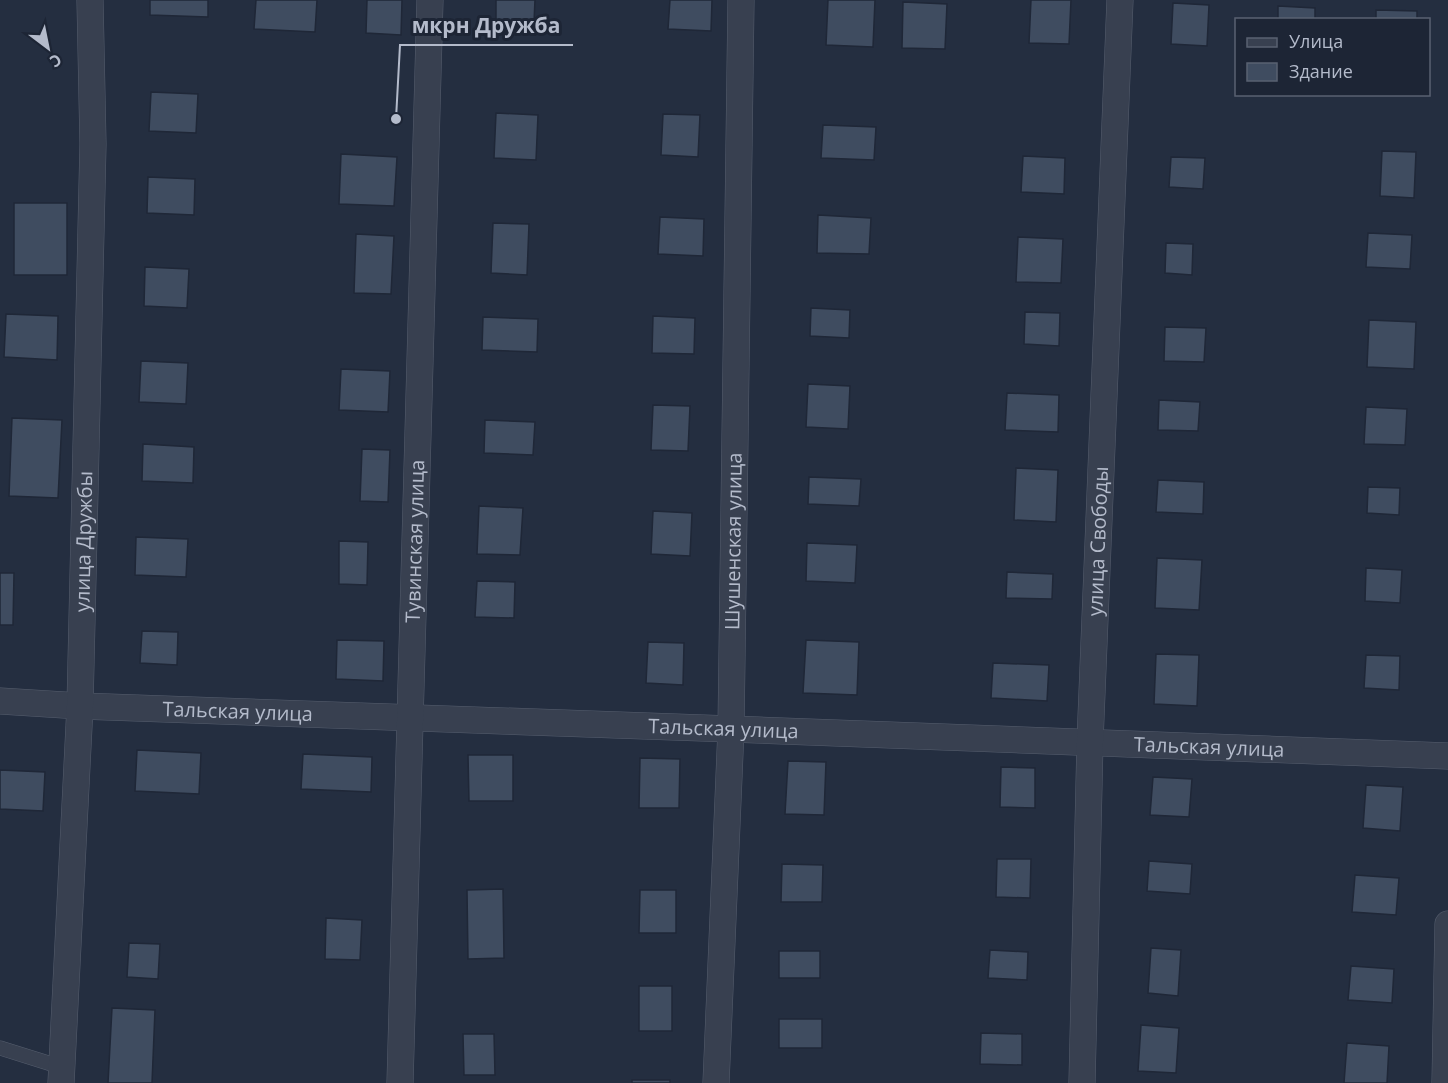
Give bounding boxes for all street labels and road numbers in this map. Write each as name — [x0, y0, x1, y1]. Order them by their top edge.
street label: Шушенская улица — [718, 452, 748, 630]
street label: Тувинская улица — [399, 459, 430, 623]
street label: улица Свободы — [1081, 466, 1114, 617]
street label: улица Дружбы — [68, 471, 98, 612]
street label: Тальская улица — [162, 695, 313, 727]
street label: Тальская улица — [648, 712, 799, 745]
street label: Тальская улица — [1133, 730, 1285, 763]

